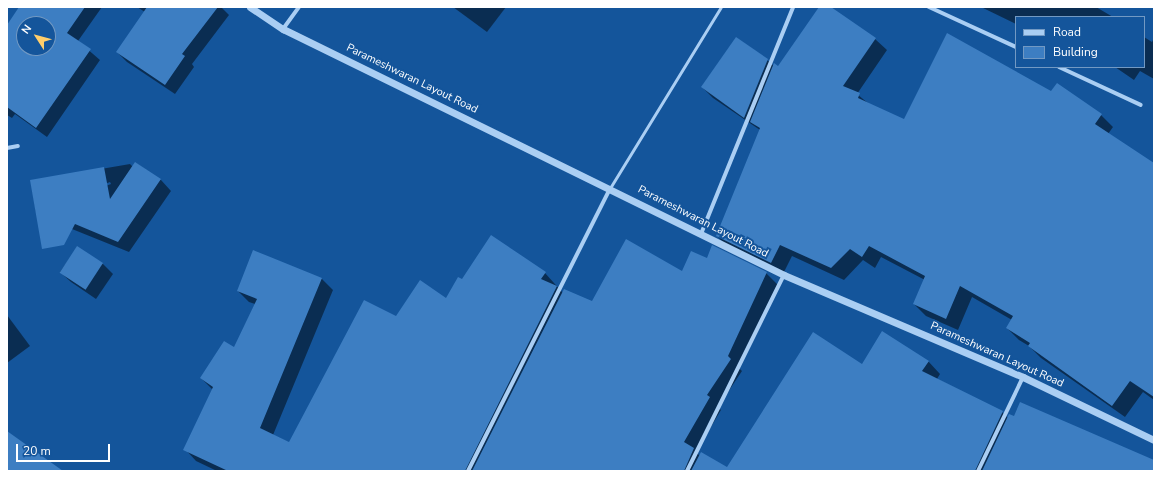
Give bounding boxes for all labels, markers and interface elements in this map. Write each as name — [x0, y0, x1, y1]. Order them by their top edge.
north arrow — [16, 16, 56, 56]
legend — [1015, 16, 1145, 68]
text: N — [18, 22, 35, 37]
text: Road — [1053, 24, 1081, 40]
street label: Parameshwaran Layout Road — [344, 41, 480, 117]
text: Building — [1053, 44, 1098, 60]
street label: Parameshwaran Layout Road — [636, 183, 770, 261]
street label: Parameshwaran Layout Road — [928, 320, 1066, 390]
scale bar — [18, 436, 112, 462]
text: 20 m — [23, 443, 51, 459]

